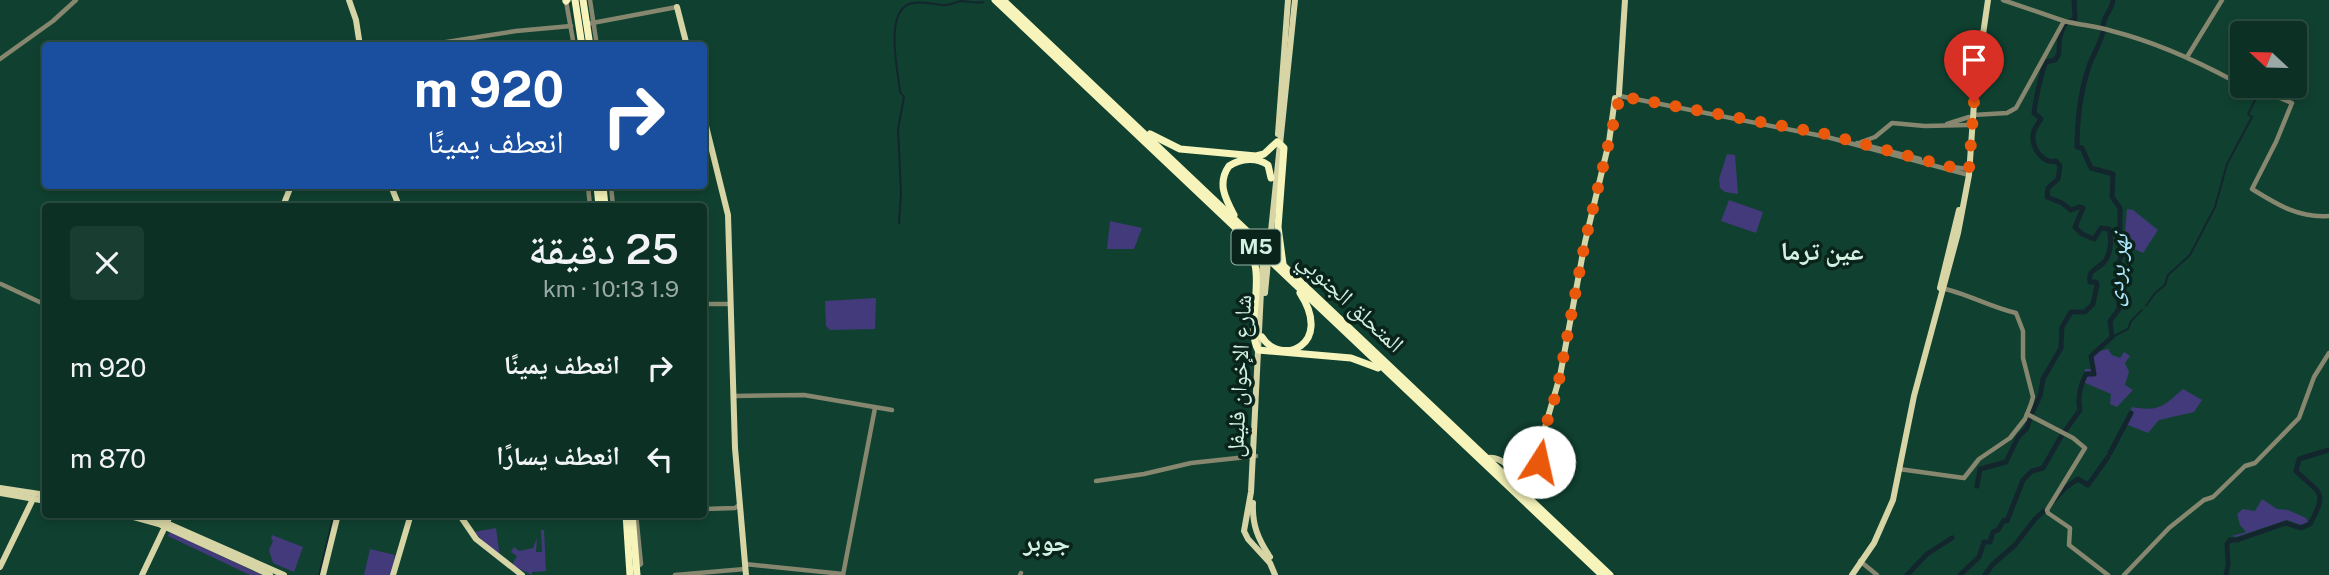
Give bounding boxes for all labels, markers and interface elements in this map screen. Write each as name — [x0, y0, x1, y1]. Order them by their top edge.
north arrow — [2230, 21, 2306, 98]
map controls — [2230, 21, 2307, 98]
pin — [1944, 30, 2004, 102]
icon: arrive — [1955, 41, 1993, 79]
text: 920 m — [414, 60, 564, 118]
icon: right — [588, 70, 679, 161]
text: انعطف يمينًا — [427, 123, 564, 160]
text: 25 دقيقة — [528, 224, 679, 273]
button: close — [70, 226, 144, 300]
water label: نهر بردى — [2099, 229, 2135, 307]
road number: M5 — [1232, 230, 1280, 264]
district label: عين ترما — [1780, 235, 1864, 267]
street label: المتحلق الجنوبي — [1289, 246, 1410, 362]
text: 1.9 km · 10:13 — [543, 275, 679, 302]
street label: شارع الإخوان فليفل — [1221, 294, 1258, 458]
text: انعطف يمينًا — [504, 349, 620, 380]
icon: right — [641, 349, 679, 387]
text: 920 m — [70, 352, 146, 383]
position arrow — [1502, 425, 1576, 499]
text: انعطف يسارًا — [496, 440, 620, 471]
icon: left — [641, 440, 679, 478]
text: 870 m — [70, 443, 146, 474]
district label: جوبر — [1023, 526, 1070, 557]

